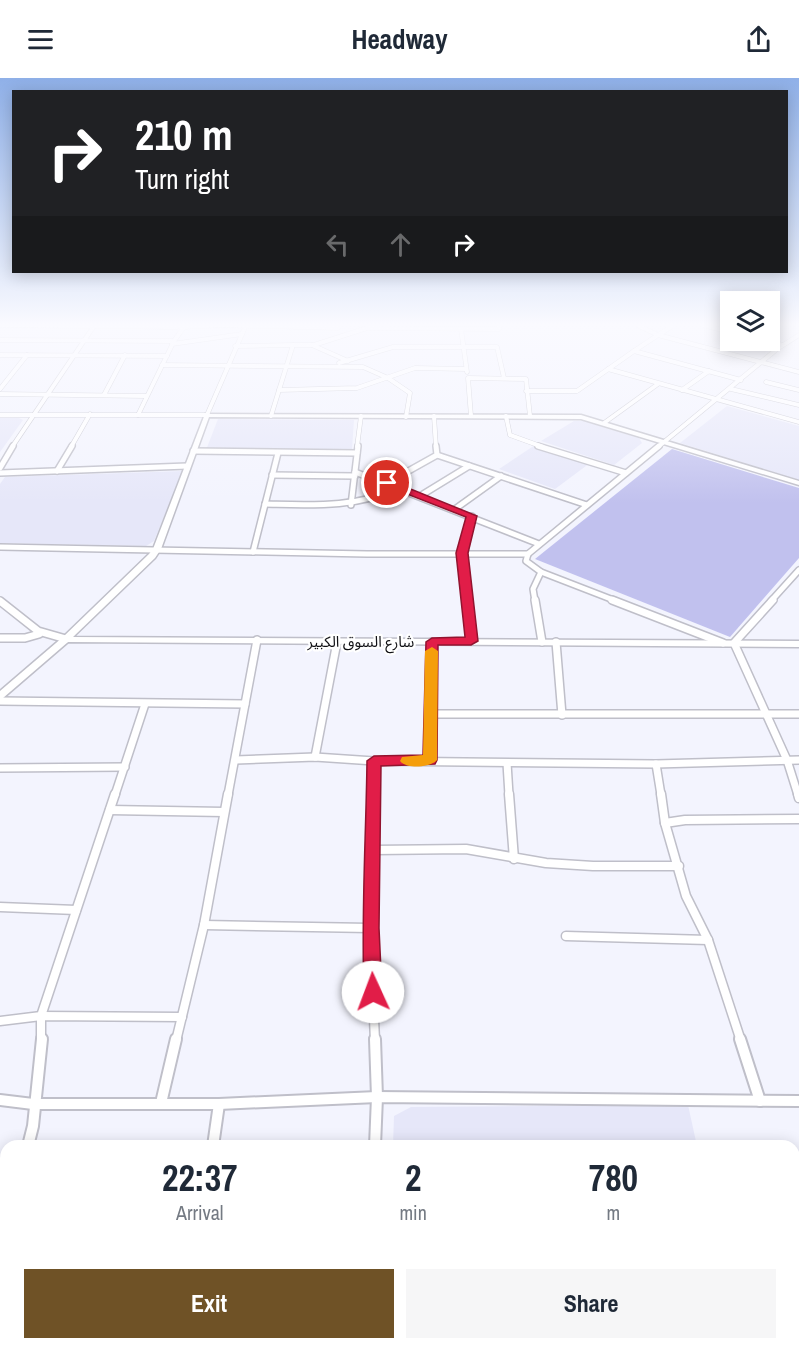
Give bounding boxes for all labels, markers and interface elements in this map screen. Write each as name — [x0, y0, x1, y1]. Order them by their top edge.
text: Headway — [352, 21, 448, 57]
icon: menu — [24, 23, 57, 56]
icon: share — [742, 23, 775, 56]
text: 210 m — [135, 107, 233, 163]
icon: right — [36, 114, 114, 192]
text: Turn right — [135, 161, 229, 197]
icon: left — [321, 228, 354, 261]
icon: ahead — [384, 228, 417, 261]
icon: right — [447, 228, 480, 261]
map controls — [720, 291, 780, 351]
button: layers — [720, 291, 780, 351]
pin — [361, 457, 412, 508]
icon: arrive — [370, 466, 403, 499]
street label: شارع السوق الكبير — [307, 631, 415, 654]
position arrow — [341, 960, 405, 1024]
text: 22:37 — [162, 1154, 237, 1202]
text: 2 — [405, 1154, 421, 1202]
text: 780 — [589, 1154, 638, 1202]
text: Arrival — [176, 1199, 223, 1226]
text: min — [399, 1199, 427, 1226]
text: m — [607, 1199, 620, 1226]
button: Exit — [24, 1269, 394, 1338]
button: Share — [406, 1269, 776, 1338]

